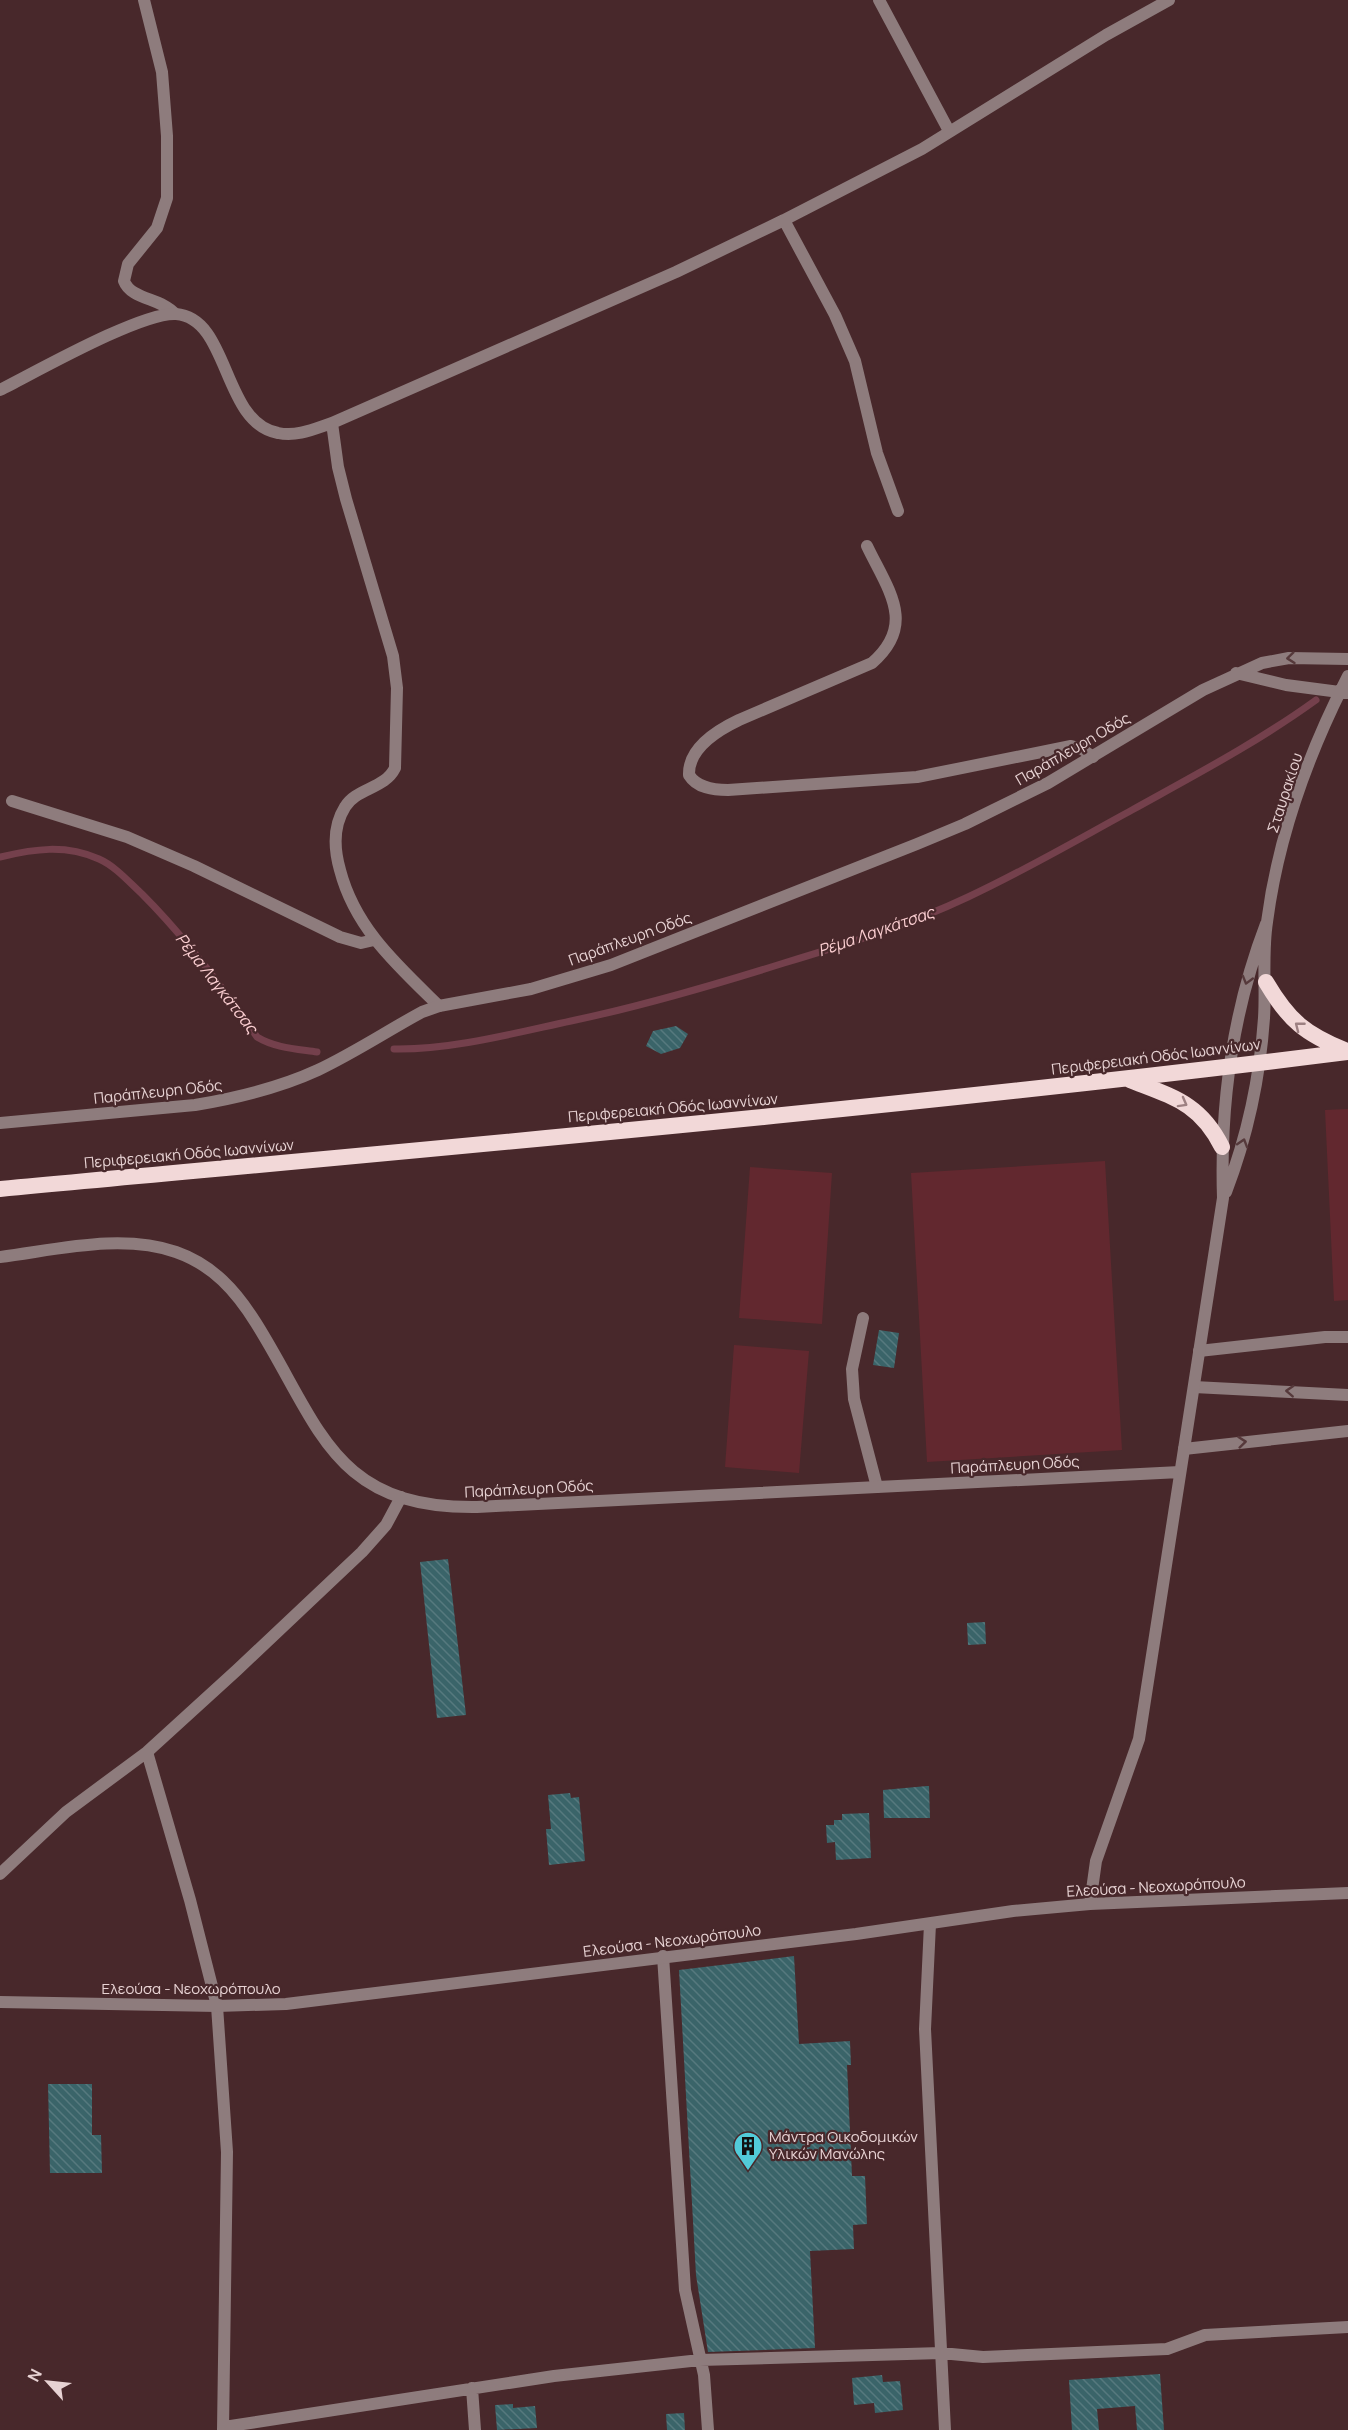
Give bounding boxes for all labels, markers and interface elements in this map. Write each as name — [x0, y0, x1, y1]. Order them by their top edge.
one-way arrow — [1287, 652, 1296, 664]
street label: Παράπλευρη Οδός — [1011, 707, 1134, 790]
street label: Σταυρακίου — [1262, 750, 1307, 836]
water label: Ρέμα Λαγκάτσας — [815, 900, 938, 961]
street label: Παράπλευρη Οδός — [565, 907, 694, 971]
water label: Ρέμα Λαγκάτσας — [171, 928, 264, 1039]
one-way arrow — [1242, 974, 1254, 984]
one-way arrow — [1295, 1022, 1306, 1033]
street label: Περιφερειακή Οδός Ιωαννίνων — [1050, 1033, 1262, 1080]
street label: Παράπλευρη Οδός — [92, 1074, 223, 1109]
street label: Περιφερειακή Οδός Ιωαννίνων — [567, 1088, 779, 1127]
one-way arrow — [1177, 1096, 1187, 1107]
street label: Περιφερειακή Οδός Ιωαννίνων — [83, 1134, 295, 1173]
one-way arrow — [1236, 1138, 1248, 1149]
one-way arrow — [1285, 1384, 1294, 1397]
one-way arrow — [1237, 1436, 1246, 1449]
street label: Παράπλευρη Οδός — [950, 1451, 1080, 1478]
street label: Παράπλευρη Οδός — [464, 1475, 594, 1502]
street label: Ελεούσα - Νεοχωρόπουλο — [1066, 1871, 1246, 1902]
street label: Ελεούσα - Νεοχωρόπουλο — [582, 1919, 762, 1962]
street label: Ελεούσα - Νεοχωρόπουλο — [101, 1978, 281, 1999]
place label: Μάντρα Οικοδομικών Υλικών Μανώλης — [769, 2126, 918, 2164]
building icon: Μάντρα Οικοδομικών Υλικών Μανώλης — [732, 2130, 764, 2172]
north arrow — [18, 2352, 78, 2412]
text: N — [22, 2365, 47, 2385]

